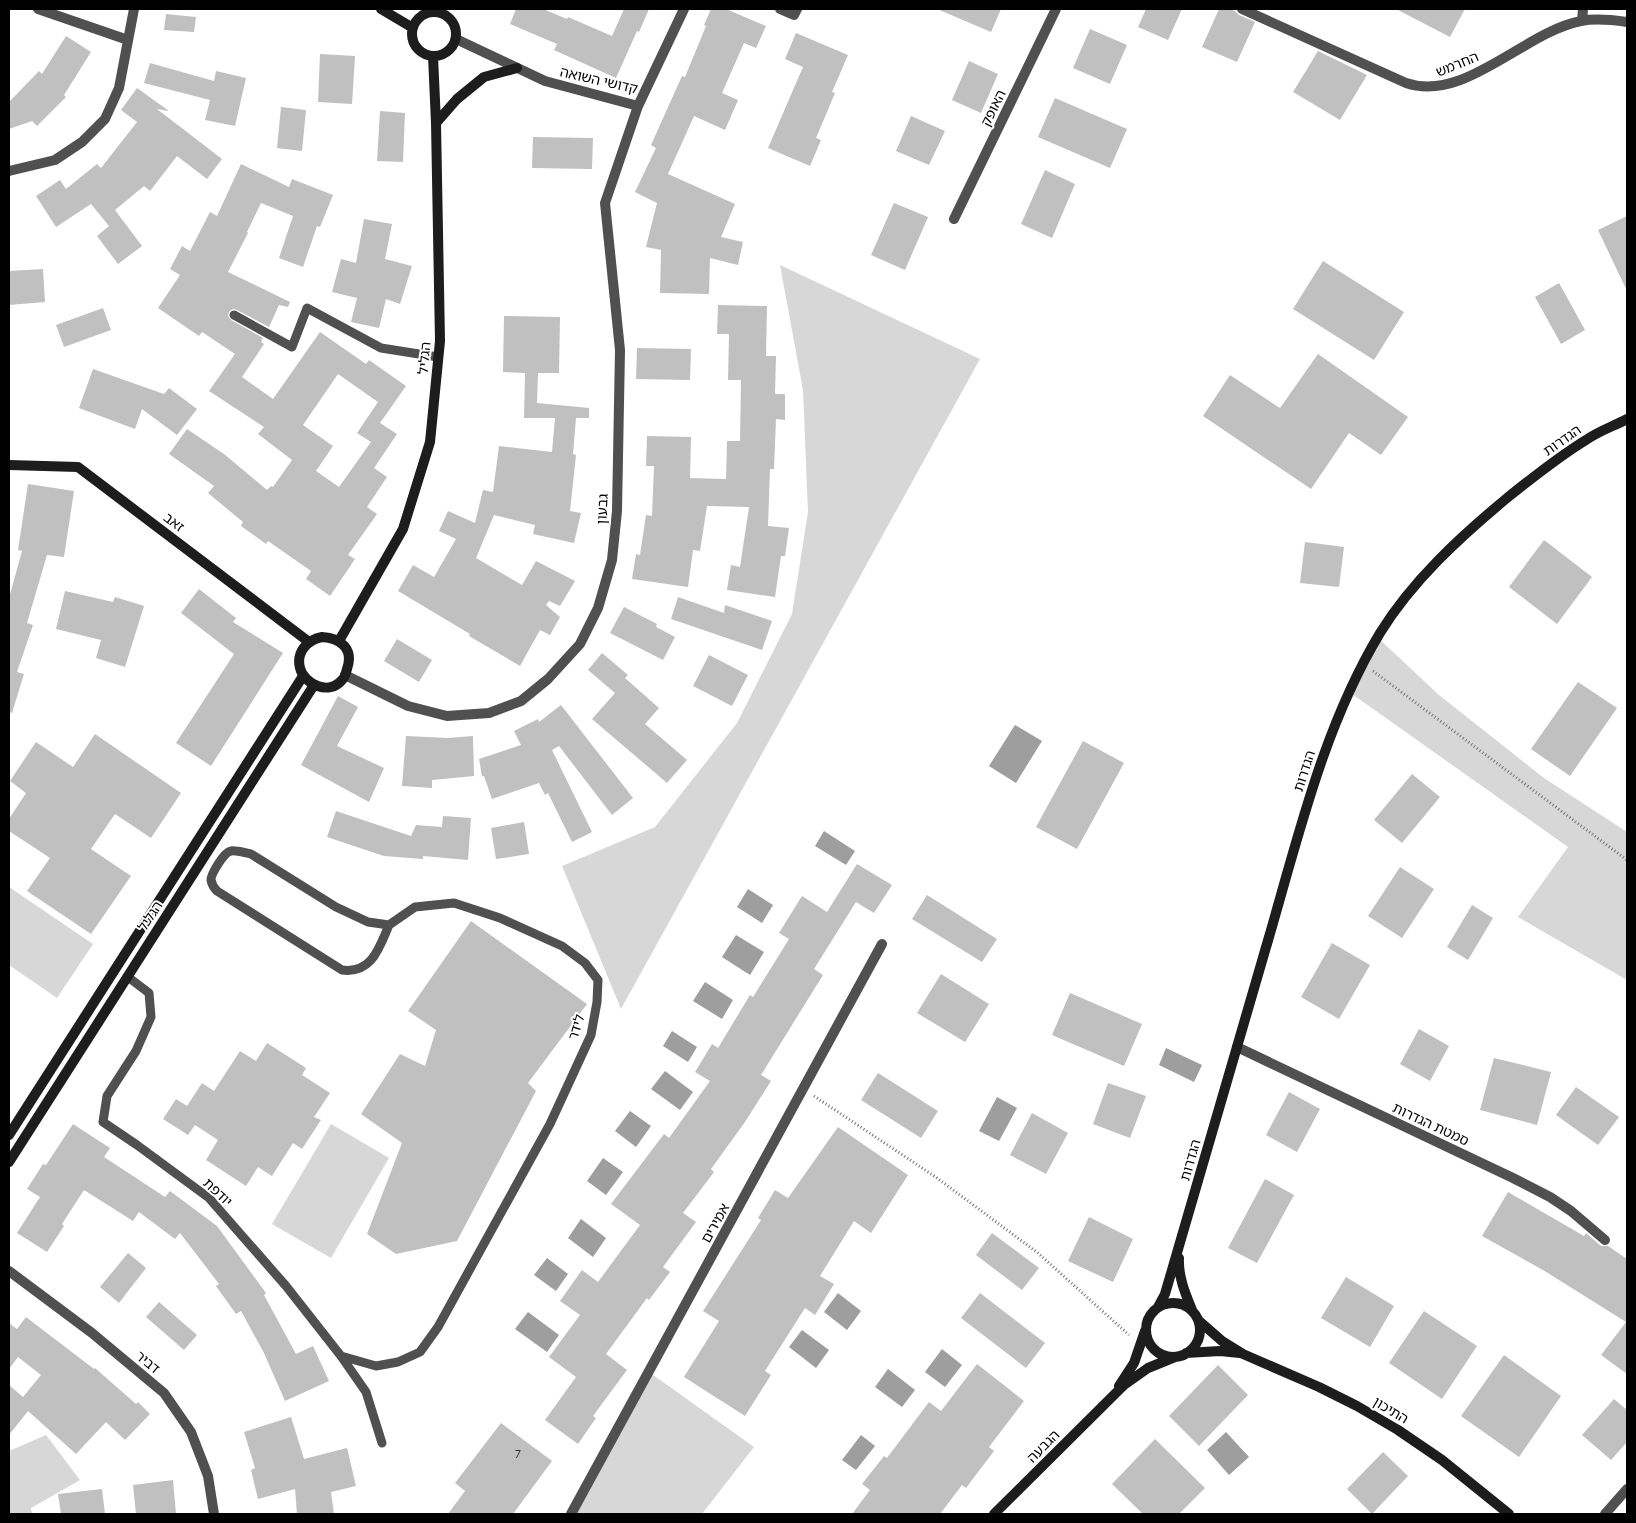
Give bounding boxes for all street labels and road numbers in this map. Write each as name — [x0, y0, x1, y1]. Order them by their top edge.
street label: החרמש — [1433, 48, 1481, 81]
street label: קדושי השואה — [558, 63, 640, 98]
street label: האופק — [977, 87, 1010, 129]
street label: הגליל — [415, 341, 434, 375]
street label: הגדרות — [1540, 421, 1584, 459]
street label: גבעון — [593, 493, 612, 525]
street label: זאב — [160, 509, 188, 536]
street label: הגדרות — [1290, 748, 1319, 794]
street label: הגליל — [134, 898, 166, 935]
street label: לידר — [565, 1012, 588, 1042]
street label: סמטת הגדרות — [1390, 1099, 1472, 1150]
street label: הגדרות — [1176, 1137, 1204, 1183]
street label: יודפת — [200, 1175, 236, 1210]
street label: אמירים — [698, 1200, 733, 1246]
street label: דביר — [132, 1347, 163, 1378]
street label: התיכון — [1370, 1393, 1412, 1428]
street label: הגבעה — [1023, 1426, 1063, 1466]

